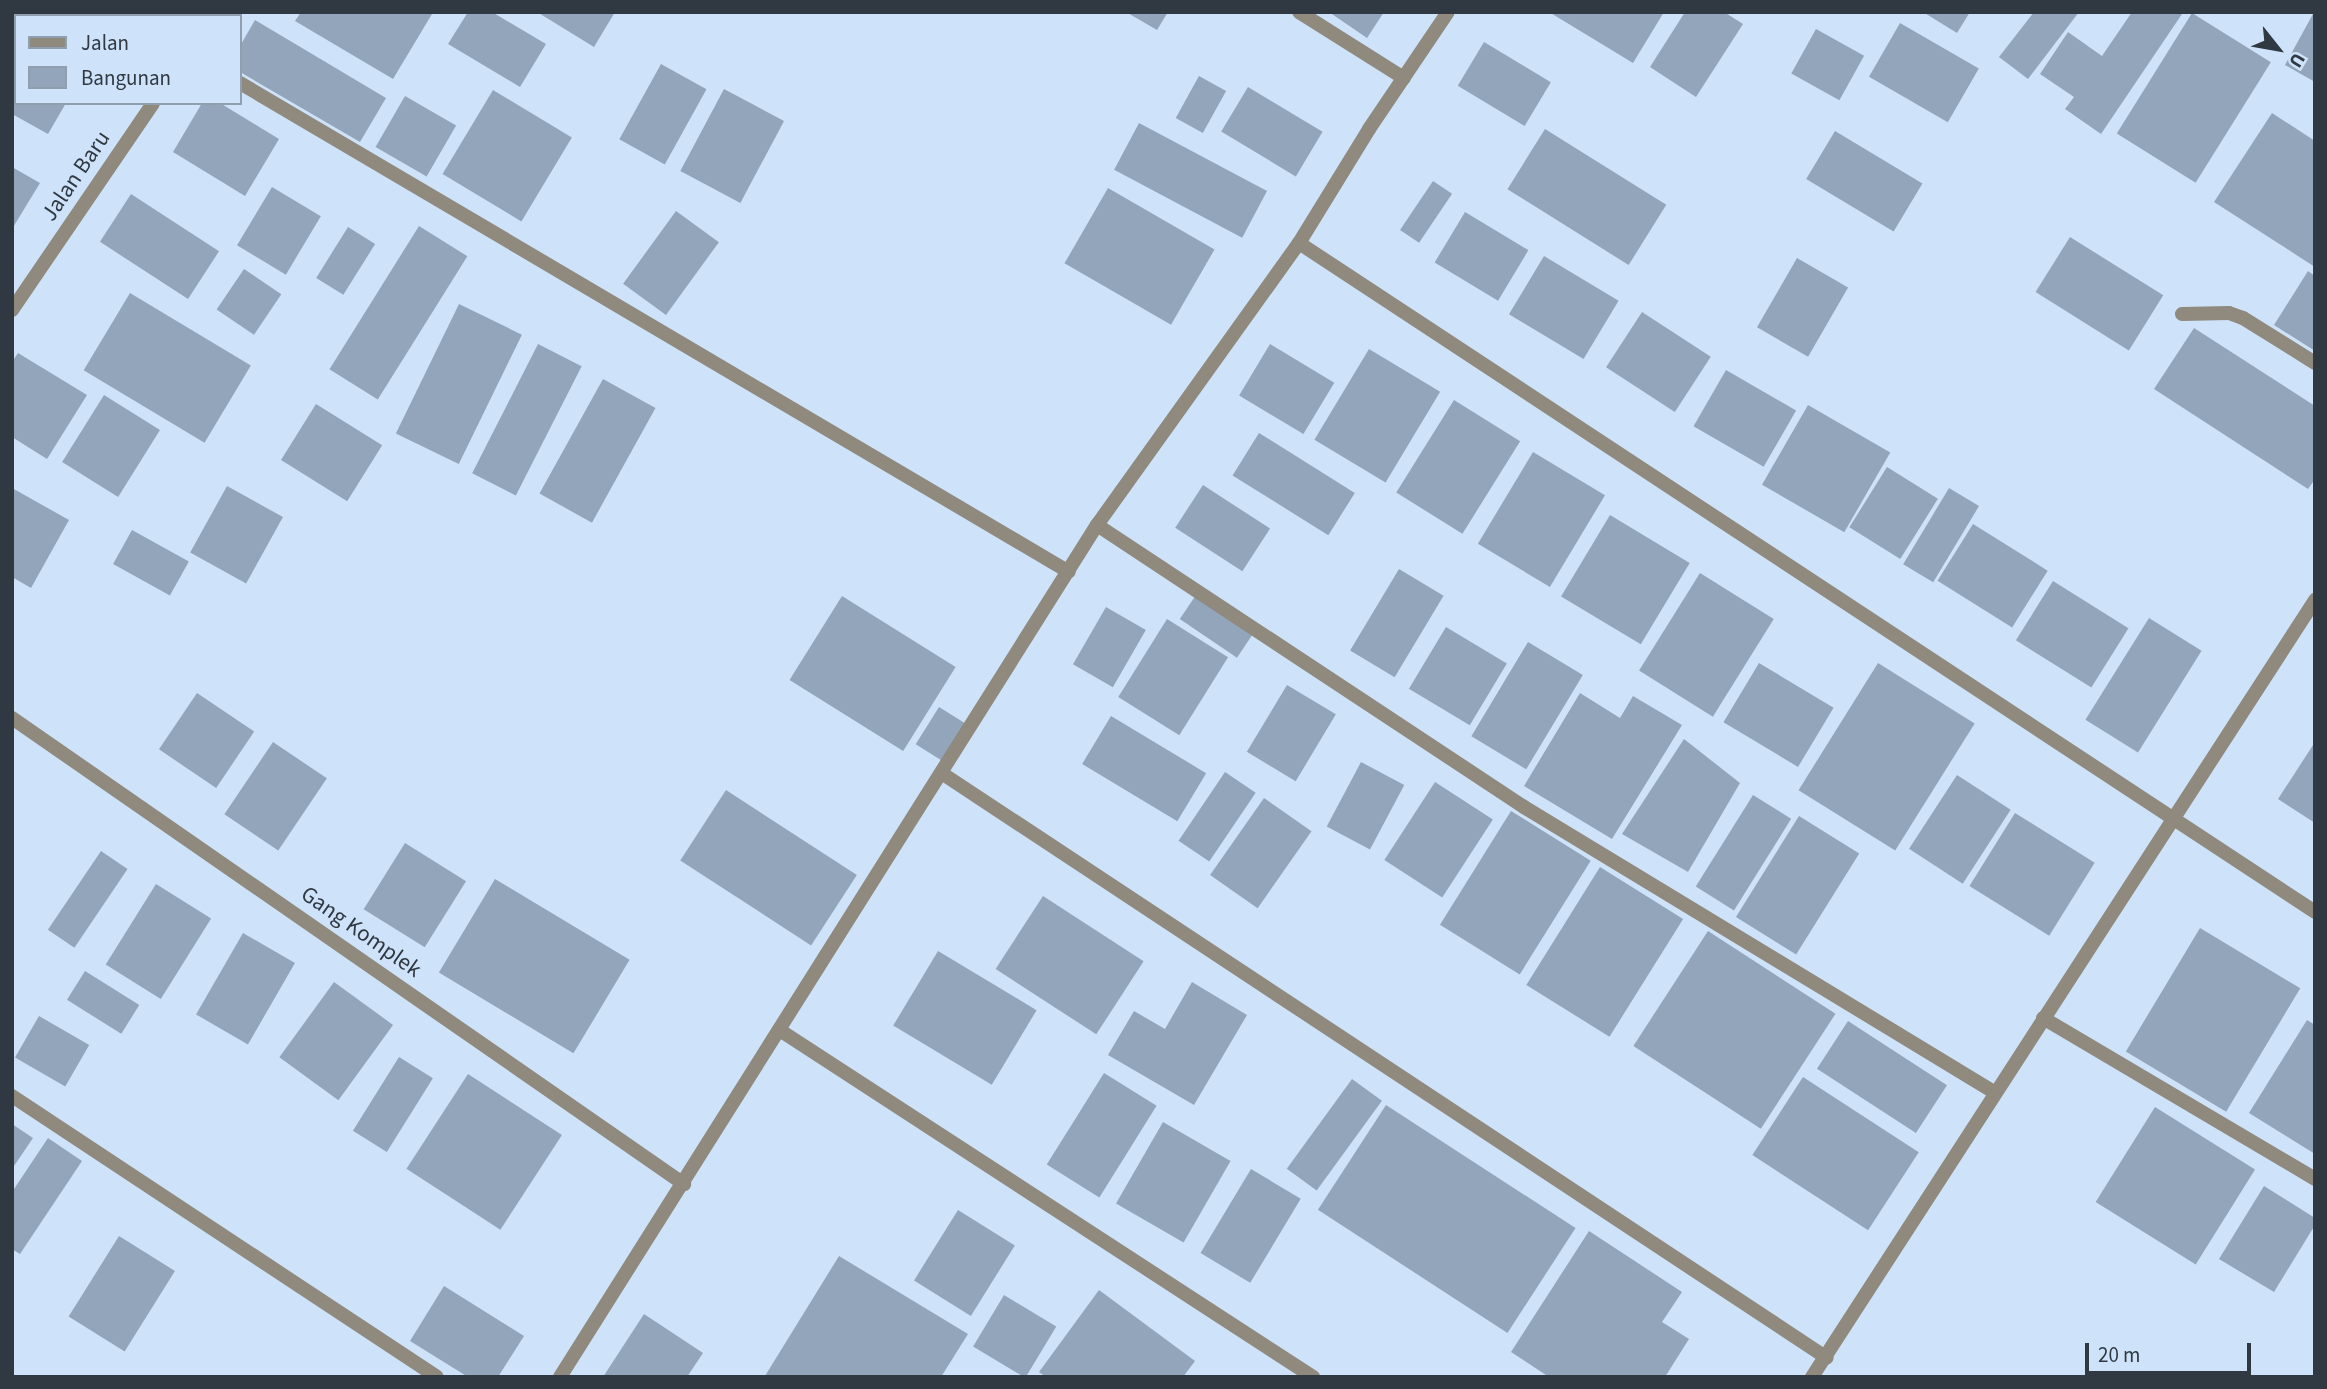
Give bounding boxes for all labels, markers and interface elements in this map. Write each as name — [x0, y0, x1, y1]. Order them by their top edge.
legend — [14, 14, 242, 105]
north arrow — [2243, 14, 2313, 84]
text: Jalan — [81, 28, 129, 58]
text: U — [2282, 48, 2311, 72]
text: Bangunan — [81, 63, 171, 93]
street label: Jalan Baru — [36, 126, 116, 226]
street label: Gang Komplek — [295, 880, 427, 984]
scale bar — [2089, 1330, 2255, 1374]
text: 20 m — [2098, 1340, 2140, 1370]

